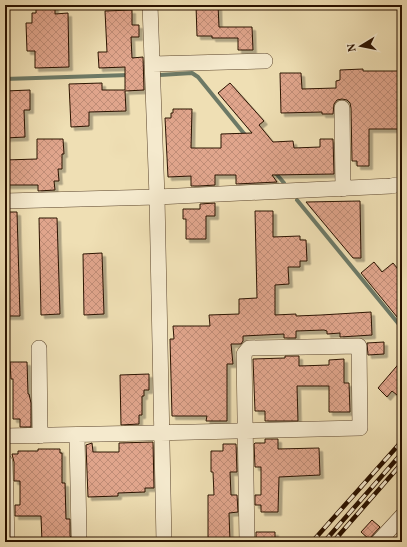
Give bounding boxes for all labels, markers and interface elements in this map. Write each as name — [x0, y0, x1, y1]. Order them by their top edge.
north arrow — [341, 26, 381, 66]
text: N — [345, 42, 361, 53]

